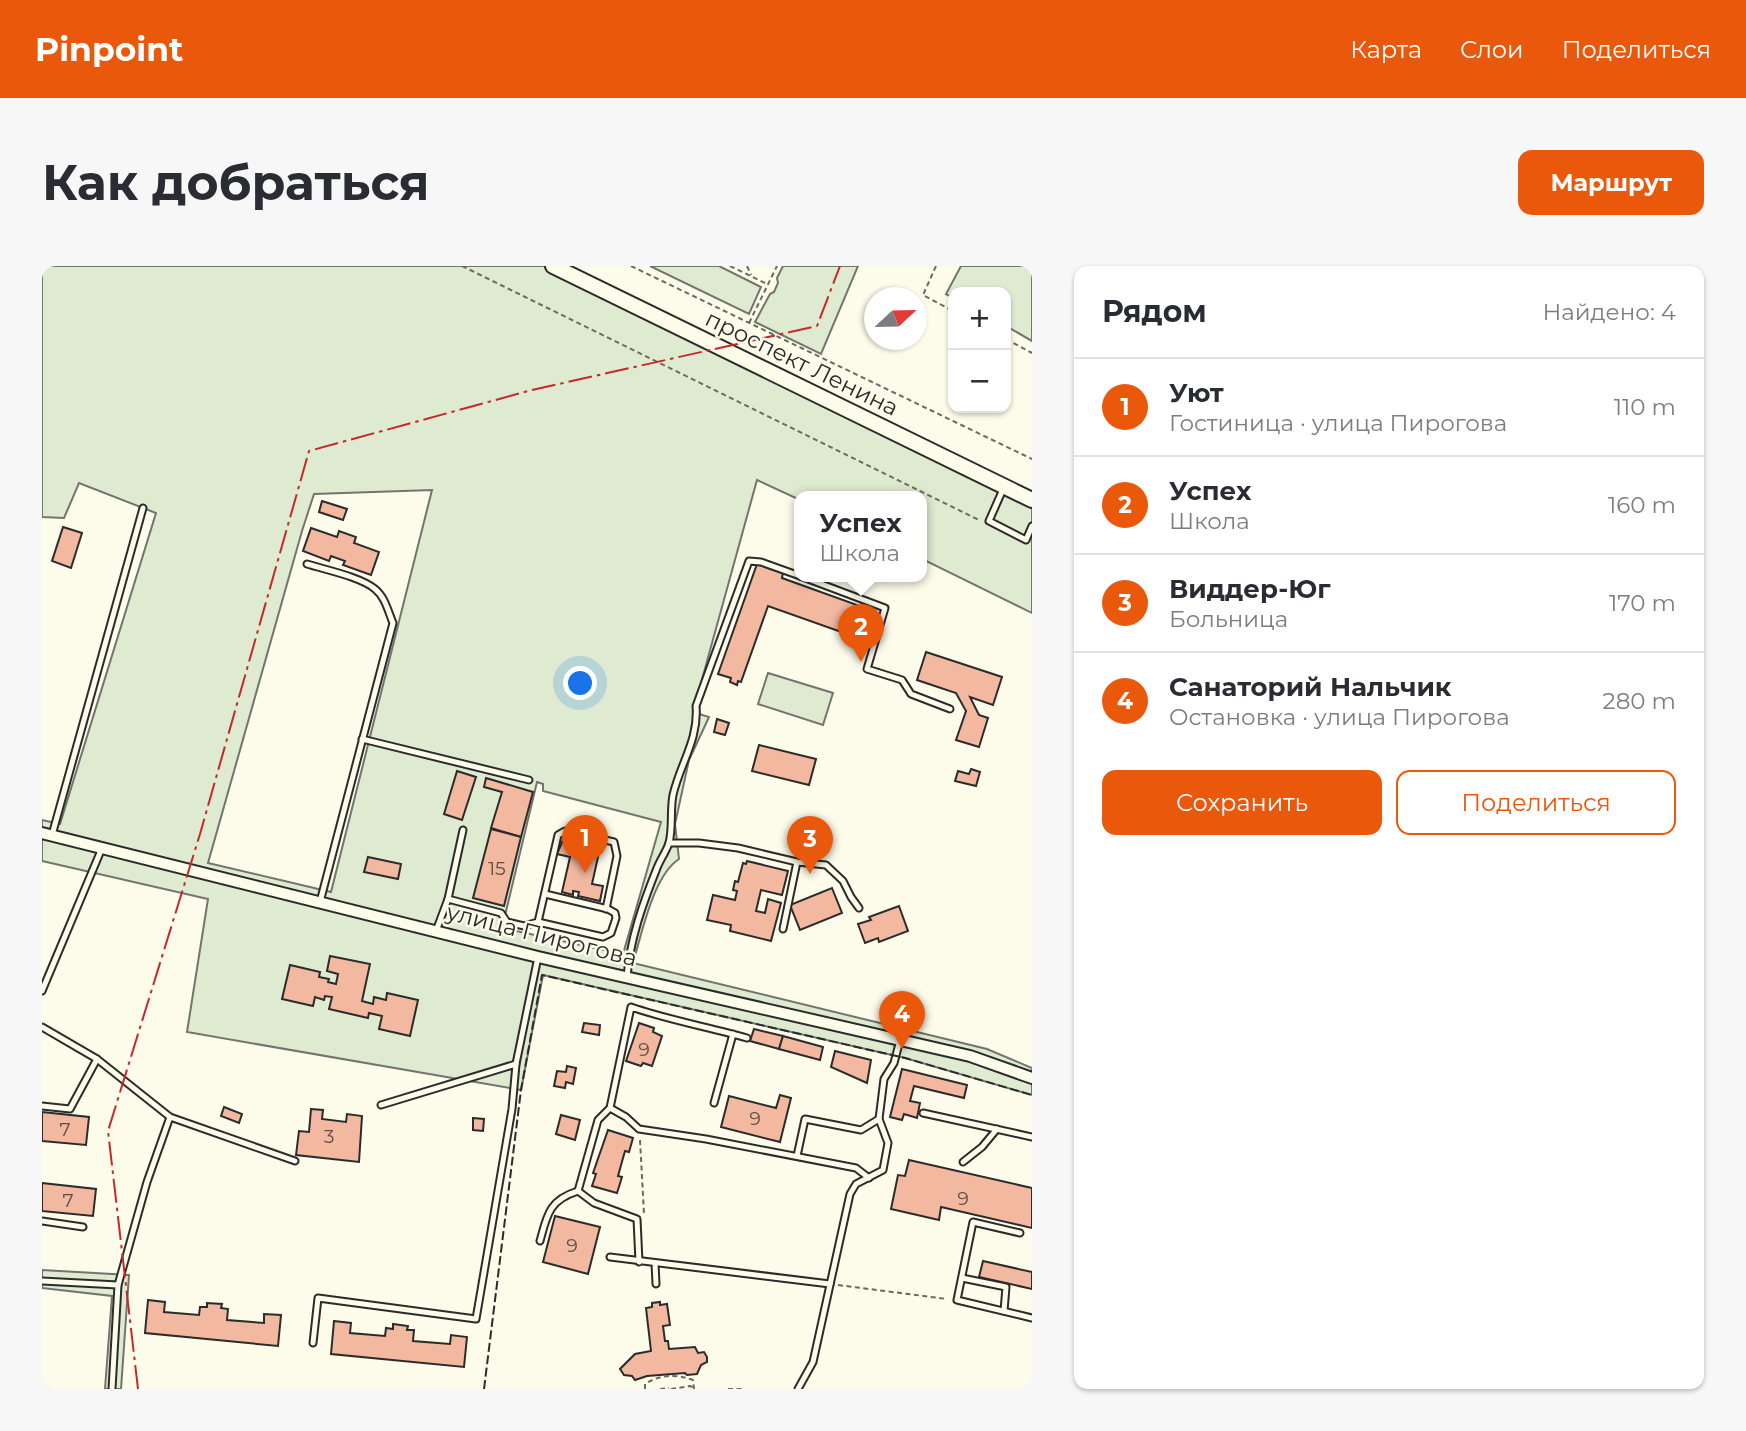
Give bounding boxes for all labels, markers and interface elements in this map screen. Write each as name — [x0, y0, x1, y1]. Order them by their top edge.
text: Pinpoint — [35, 29, 183, 69]
text: Карта — [1350, 35, 1422, 64]
text: Слои — [1460, 35, 1524, 64]
text: Поделиться — [1562, 35, 1711, 64]
button: Маршрут — [1518, 150, 1704, 215]
text: Как добраться — [42, 153, 430, 212]
north arrow — [864, 287, 927, 350]
map controls — [948, 287, 1011, 413]
button: + — [948, 287, 1011, 350]
text: Рядом — [1102, 293, 1207, 330]
text: Найдено: 4 — [1542, 298, 1676, 326]
street label: проспект Ленина — [701, 304, 903, 422]
button: − — [948, 350, 1011, 413]
text: Уют — [1169, 377, 1224, 409]
text: 1 — [1120, 393, 1130, 421]
text: 110 m — [1614, 393, 1676, 421]
text: Гостиница · улица Пирогова — [1169, 409, 1507, 437]
text: Успех — [1169, 475, 1251, 507]
popup — [794, 491, 927, 582]
text: 2 — [1118, 491, 1132, 519]
text: 160 m — [1608, 491, 1676, 519]
text: Успех — [819, 507, 902, 539]
text: Школа — [1169, 507, 1250, 535]
text: Школа — [819, 539, 900, 567]
text: Виддер-Юг — [1169, 573, 1331, 605]
text: 3 — [1118, 589, 1132, 617]
text: 170 m — [1609, 589, 1676, 617]
pin: 2 — [838, 604, 884, 662]
text: Больница — [1169, 605, 1288, 633]
your location — [563, 666, 597, 700]
text: Санаторий Нальчик — [1169, 671, 1452, 703]
text: 4 — [1117, 687, 1133, 715]
text: 280 m — [1603, 687, 1676, 715]
text: Остановка · улица Пирогова — [1169, 703, 1510, 731]
button: Сохранить — [1102, 770, 1382, 835]
button: Поделиться — [1396, 770, 1676, 835]
pin: 1 — [562, 815, 608, 873]
pin: 3 — [787, 816, 833, 874]
house number: 15 — [488, 857, 506, 880]
street label: улица Пирогова — [443, 898, 640, 972]
pin: 4 — [879, 991, 925, 1049]
house number: 9 — [638, 1038, 650, 1061]
house number: 9 — [749, 1107, 761, 1130]
house number: 7 — [59, 1118, 71, 1141]
house number: 3 — [324, 1125, 334, 1148]
house number: 9 — [957, 1187, 969, 1210]
house number: 7 — [62, 1189, 74, 1212]
house number: 9 — [566, 1234, 578, 1257]

